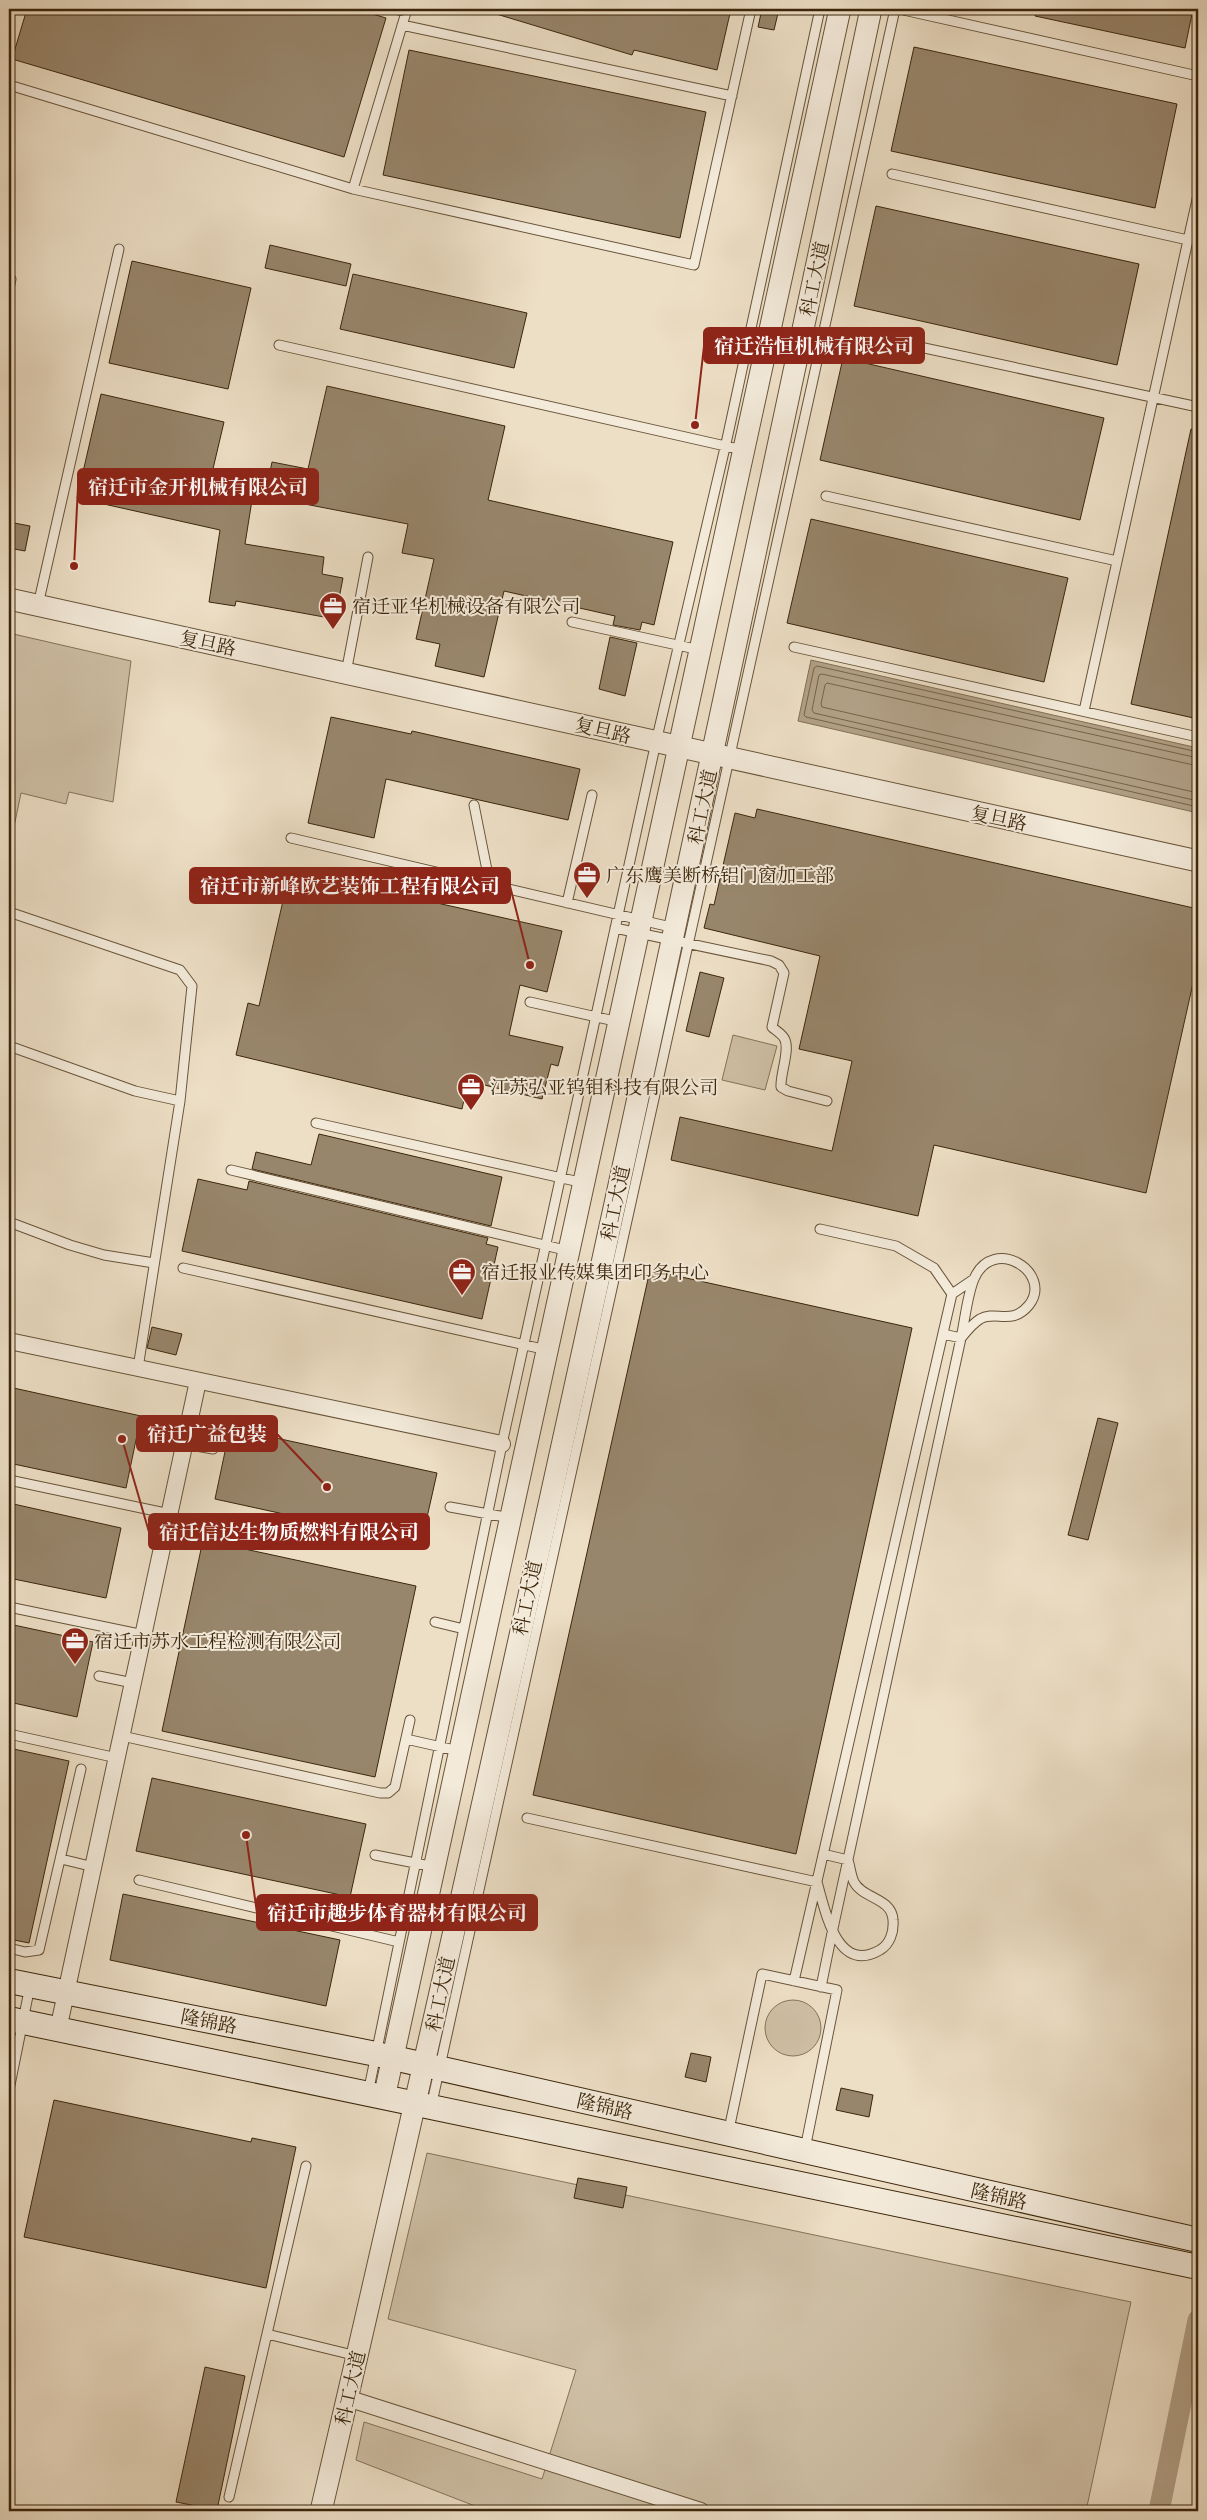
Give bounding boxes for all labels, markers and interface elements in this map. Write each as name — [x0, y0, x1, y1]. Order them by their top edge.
street label: 科工大道 — [794, 239, 835, 319]
callout: 宿迁浩恒机械有限公司 — [704, 328, 924, 363]
text: 宿迁浩恒机械有限公司 — [714, 333, 914, 359]
callout: 宿迁市金开机械有限公司 — [78, 469, 318, 504]
text: 宿迁市金开机械有限公司 — [88, 474, 308, 500]
office icon: 宿迁亚华机械设备有限公司 — [318, 591, 348, 630]
place label: 宿迁亚华机械设备有限公司 — [352, 594, 580, 619]
street label: 复旦路 — [177, 625, 238, 662]
street label: 复旦路 — [572, 712, 633, 749]
street label: 科工大道 — [682, 767, 723, 847]
street label: 复旦路 — [968, 800, 1029, 837]
office icon: 广东鹰美断桥铝门窗加工部 — [572, 860, 602, 899]
place label: 广东鹰美断桥铝门窗加工部 — [606, 863, 834, 888]
callout: 宿迁市新峰欧艺装饰工程有限公司 — [190, 868, 510, 903]
text: 宿迁市新峰欧艺装饰工程有限公司 — [200, 873, 500, 899]
office icon: 江苏弘亚钨钼科技有限公司 — [456, 1072, 486, 1111]
place label: 江苏弘亚钨钼科技有限公司 — [490, 1075, 718, 1100]
street label: 科工大道 — [595, 1163, 636, 1243]
office icon: 宿迁报业传媒集团印务中心 — [447, 1257, 477, 1296]
place label: 宿迁报业传媒集团印务中心 — [481, 1260, 709, 1285]
callout: 宿迁广益包装 — [137, 1416, 277, 1451]
text: 宿迁广益包装 — [147, 1421, 267, 1447]
callout: 宿迁信达生物质燃料有限公司 — [149, 1514, 429, 1549]
text: 宿迁信达生物质燃料有限公司 — [159, 1519, 419, 1545]
street label: 科工大道 — [507, 1558, 548, 1638]
office icon: 宿迁市苏水工程检测有限公司 — [60, 1626, 90, 1665]
place label: 宿迁市苏水工程检测有限公司 — [94, 1629, 341, 1654]
callout: 宿迁市趣步体育器材有限公司 — [257, 1895, 537, 1930]
text: 宿迁市趣步体育器材有限公司 — [267, 1900, 527, 1926]
street label: 科工大道 — [420, 1954, 461, 2034]
street label: 隆锦路 — [179, 2004, 239, 2039]
street label: 隆锦路 — [574, 2088, 635, 2125]
street label: 隆锦路 — [968, 2178, 1029, 2215]
street label: 科工大道 — [330, 2348, 371, 2428]

